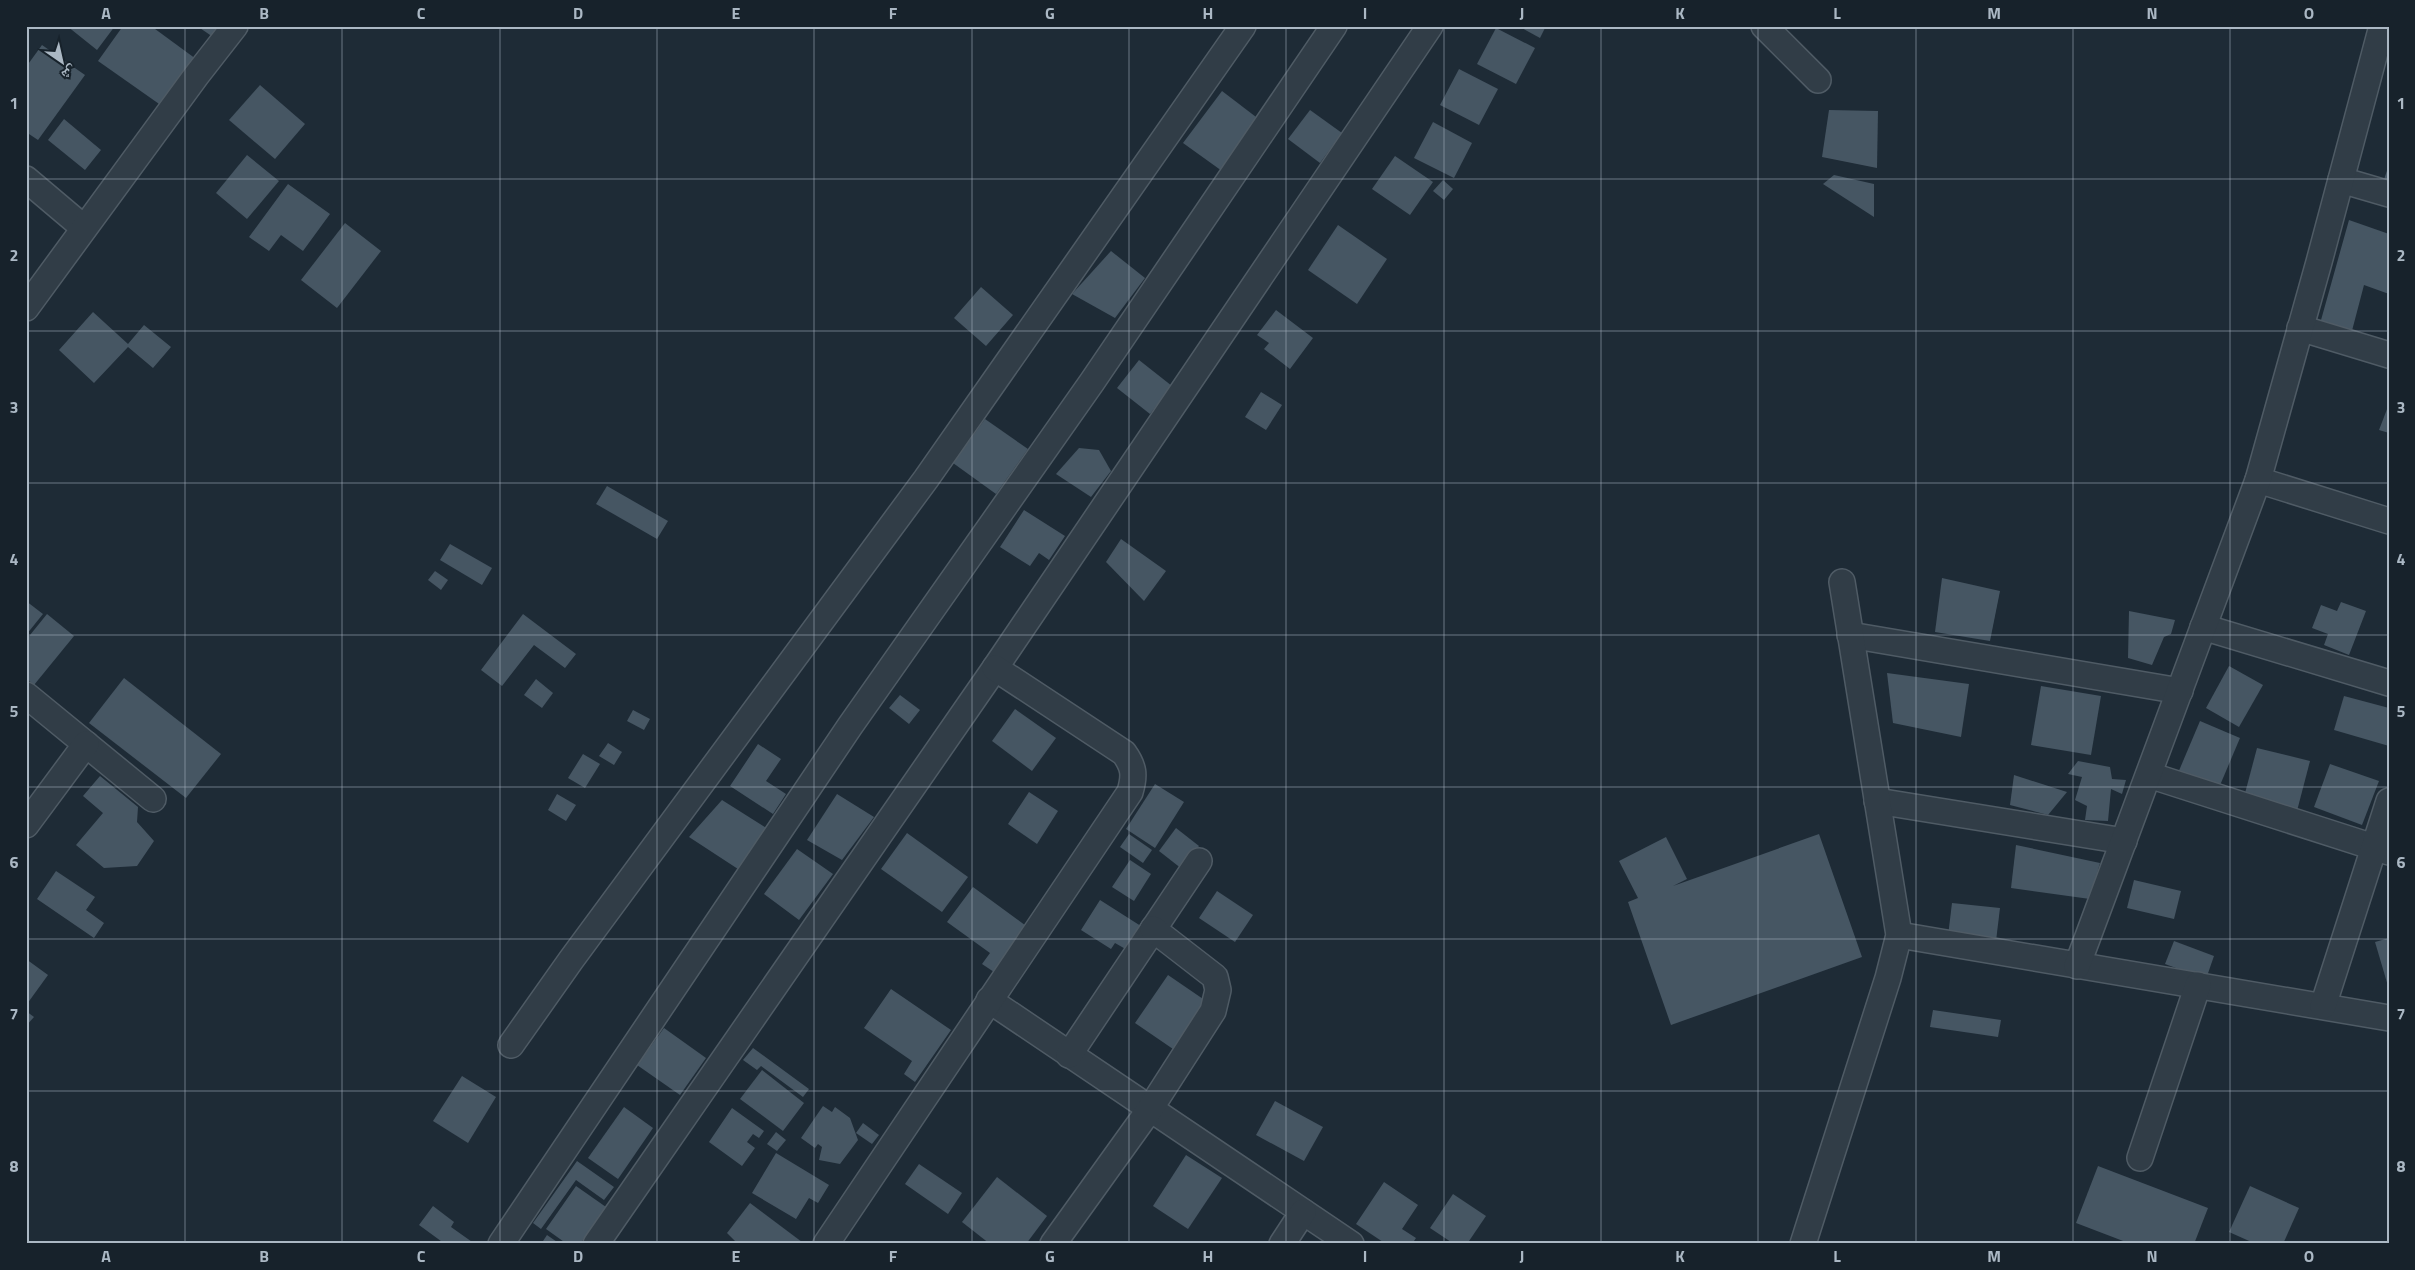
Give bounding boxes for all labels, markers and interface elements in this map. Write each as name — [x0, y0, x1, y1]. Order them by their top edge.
text: A — [101, 1, 111, 25]
text: B — [259, 1, 269, 25]
text: C — [417, 1, 426, 25]
text: D — [573, 1, 583, 25]
text: E — [732, 1, 741, 25]
text: F — [889, 1, 898, 25]
text: G — [1045, 1, 1055, 25]
text: H — [1203, 1, 1213, 25]
text: I — [1363, 1, 1367, 25]
text: J — [1520, 1, 1524, 25]
text: K — [1675, 1, 1685, 25]
text: L — [1833, 1, 1841, 25]
text: M — [1987, 1, 2001, 25]
text: N — [2146, 1, 2158, 25]
text: O — [2304, 1, 2314, 25]
north arrow — [38, 38, 88, 88]
text: ش — [57, 60, 82, 86]
text: 1 — [10, 91, 18, 115]
text: 1 — [2397, 91, 2405, 115]
text: 2 — [10, 243, 18, 267]
text: 2 — [2397, 243, 2405, 267]
text: 3 — [10, 395, 18, 419]
text: 3 — [2397, 395, 2405, 419]
text: 4 — [10, 547, 19, 571]
text: 4 — [2397, 547, 2406, 571]
text: 5 — [10, 699, 19, 723]
text: 5 — [2397, 699, 2406, 723]
text: 6 — [10, 850, 19, 874]
text: 6 — [2397, 850, 2406, 874]
text: 7 — [10, 1002, 18, 1026]
text: 7 — [2397, 1002, 2405, 1026]
text: 8 — [10, 1154, 19, 1178]
text: 8 — [2397, 1154, 2406, 1178]
text: A — [101, 1244, 111, 1268]
text: B — [259, 1244, 269, 1268]
text: C — [417, 1244, 426, 1268]
text: D — [573, 1244, 583, 1268]
text: E — [732, 1244, 741, 1268]
text: F — [889, 1244, 898, 1268]
text: G — [1045, 1244, 1055, 1268]
text: H — [1203, 1244, 1213, 1268]
text: I — [1363, 1244, 1367, 1268]
text: J — [1520, 1244, 1524, 1268]
text: K — [1675, 1244, 1685, 1268]
text: L — [1833, 1244, 1841, 1268]
text: M — [1987, 1244, 2001, 1268]
text: N — [2146, 1244, 2158, 1268]
text: O — [2304, 1244, 2314, 1268]

